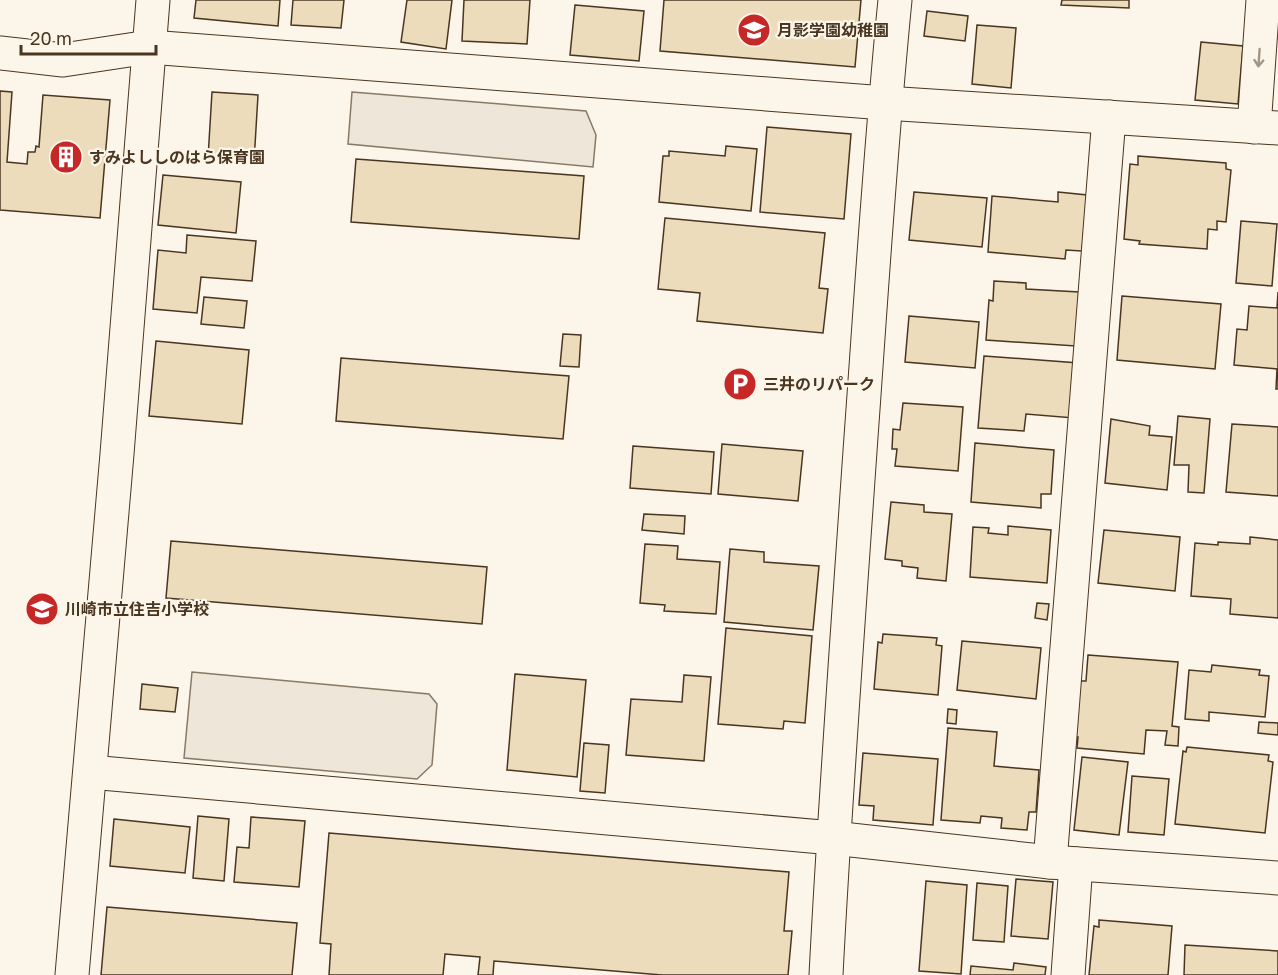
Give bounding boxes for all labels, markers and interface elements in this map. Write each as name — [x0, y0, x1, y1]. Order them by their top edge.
school or university icon: 月影学園幼稚園 — [736, 12, 772, 48]
scale bar — [21, 18, 156, 56]
place label: 月影学園幼稚園 — [777, 20, 889, 40]
text: 20 m — [30, 27, 72, 49]
one-way arrow — [1253, 48, 1264, 68]
building icon: すみよししのはら保育園 — [48, 139, 84, 175]
place label: すみよししのはら保育園 — [89, 147, 265, 167]
parking icon: 三井のリパーク — [722, 366, 758, 402]
place label: 三井のリパーク — [763, 374, 875, 394]
school or university icon: 川崎市立住吉小学校 — [24, 591, 60, 627]
place label: 川崎市立住吉小学校 — [65, 599, 209, 619]

